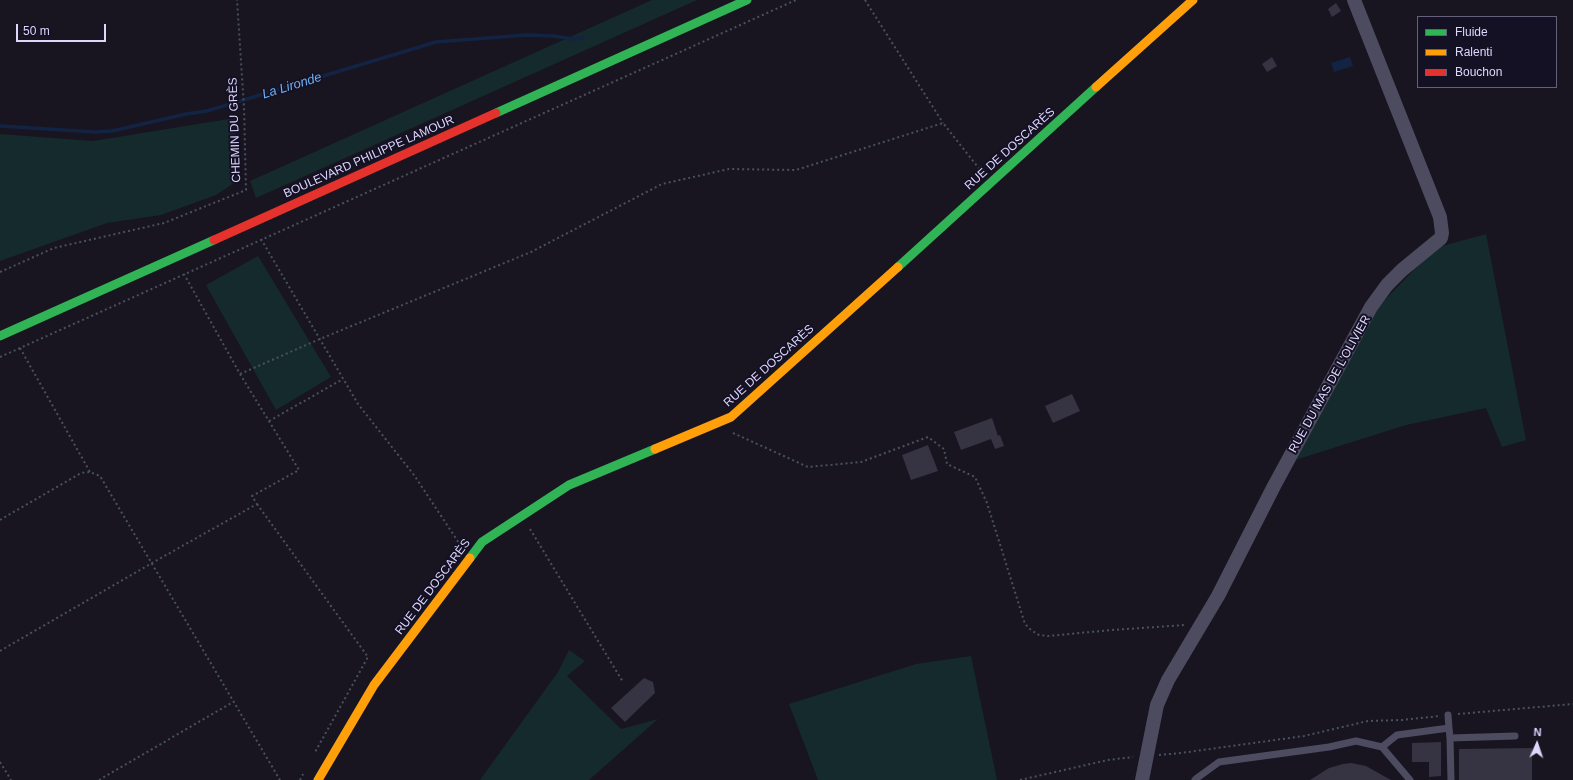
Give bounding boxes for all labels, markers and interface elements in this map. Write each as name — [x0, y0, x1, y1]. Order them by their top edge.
scale bar — [18, 16, 108, 42]
legend — [1417, 16, 1557, 88]
text: 50 m — [23, 24, 50, 38]
text: Fluide — [1455, 25, 1488, 39]
text: Ralenti — [1455, 45, 1492, 59]
text: Bouchon — [1455, 65, 1502, 79]
water label: La Lironde — [260, 70, 324, 102]
street label: CHEMIN DU GRÈS — [226, 77, 244, 183]
street label: RUE DE DOSCARÈS — [962, 105, 1058, 193]
street label: BOULEVARD PHILIPPE LAMOUR — [281, 113, 457, 201]
street label: RUE DU MAS DE L'OLIVIER — [1286, 313, 1374, 455]
street label: RUE DE DOSCARÈS — [721, 322, 817, 410]
street label: RUE DE DOSCARÈS — [392, 536, 474, 638]
north arrow — [1517, 724, 1557, 764]
text: N — [1533, 726, 1542, 738]

